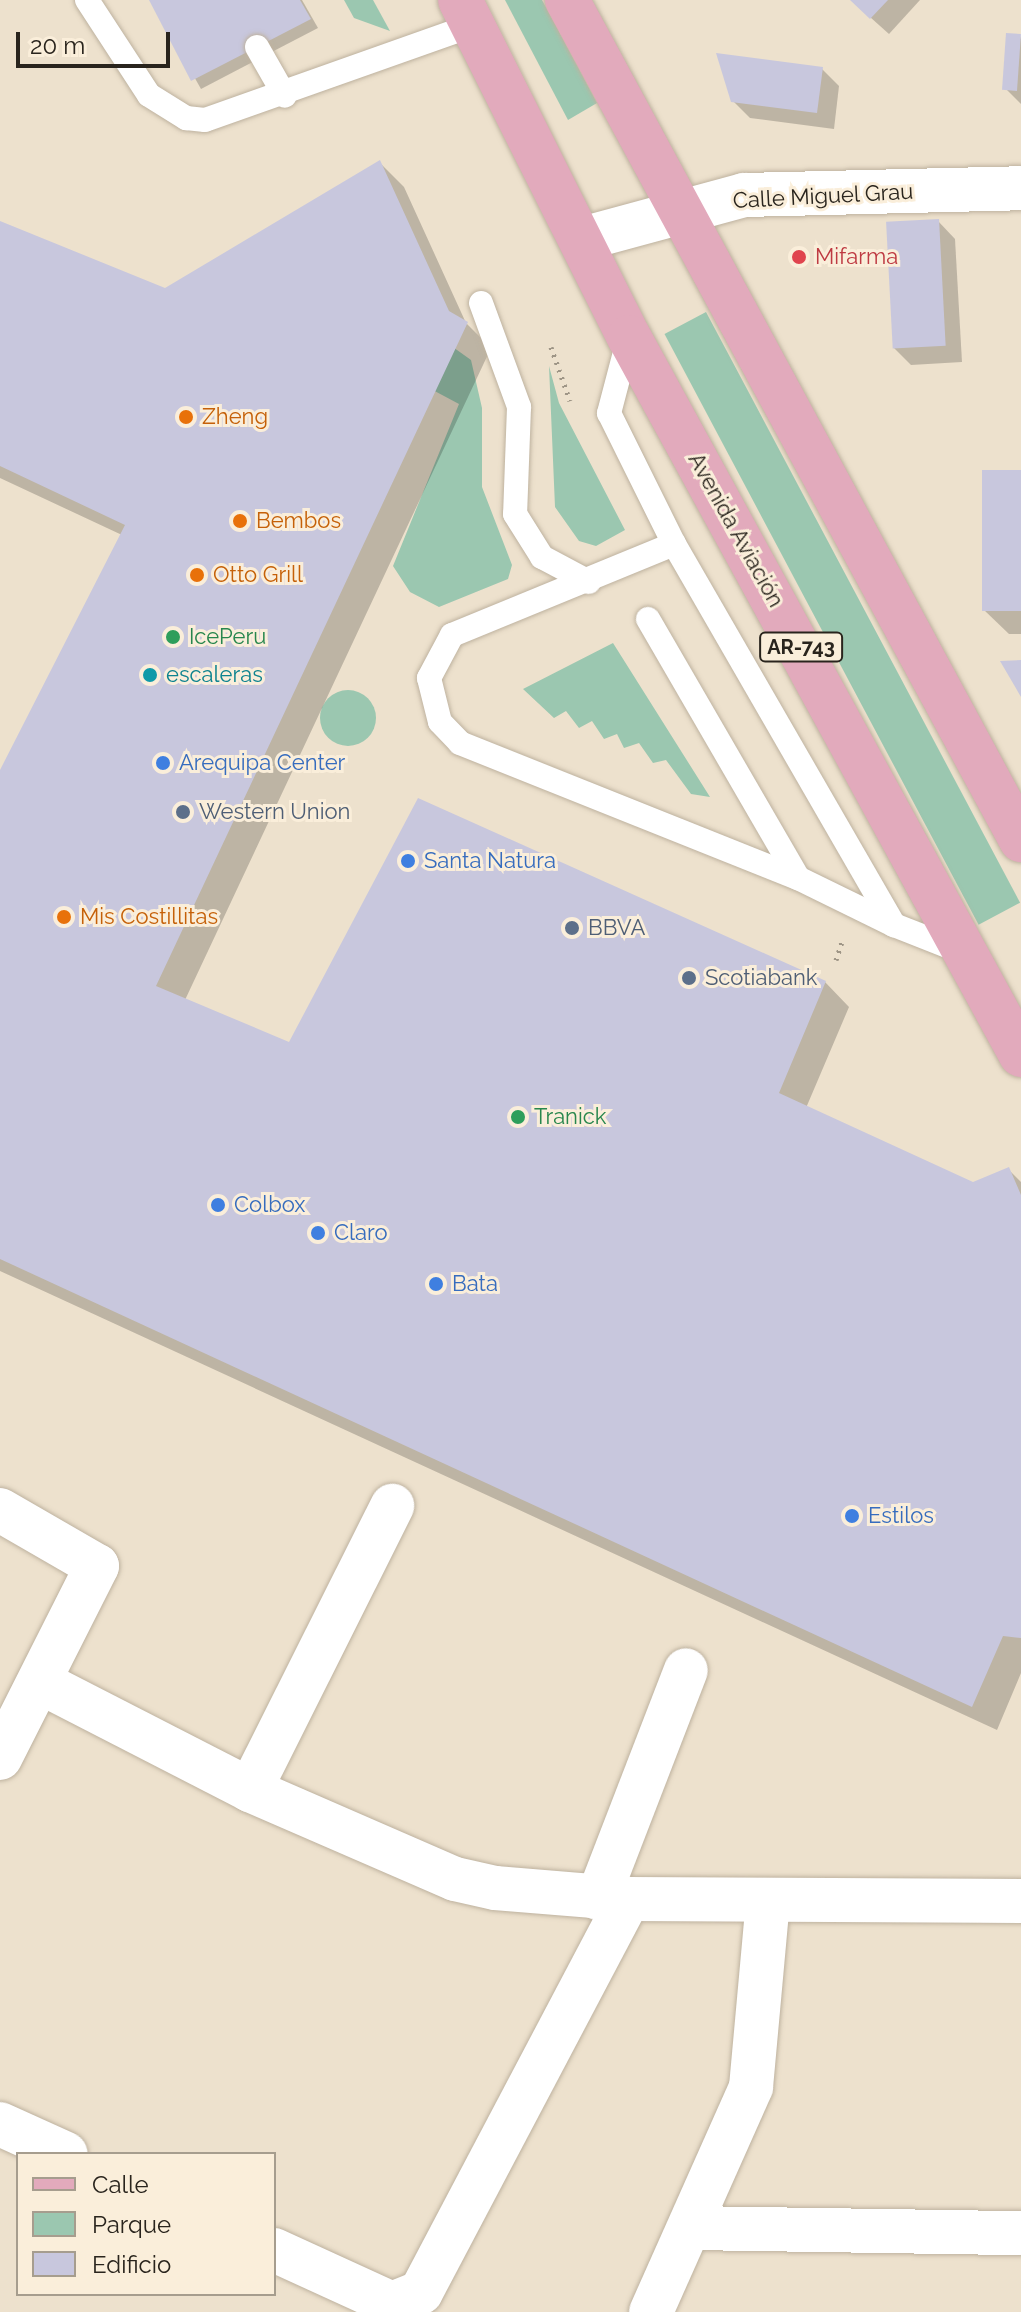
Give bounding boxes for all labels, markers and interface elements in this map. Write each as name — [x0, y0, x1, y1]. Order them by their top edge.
scale bar — [20, 16, 174, 66]
text: 20 m — [30, 31, 85, 60]
street label: Calle Miguel Grau — [732, 178, 914, 214]
place label: Mifarma — [815, 244, 898, 270]
marker: Mifarma — [790, 248, 808, 266]
place label: Zheng — [202, 404, 268, 430]
marker: Zheng — [177, 408, 195, 426]
street label: Avenida Aviación — [683, 448, 789, 612]
place label: Bembos — [256, 508, 341, 534]
marker: Bembos — [231, 512, 249, 530]
place label: Otto Grill — [213, 562, 303, 588]
marker: Otto Grill — [188, 566, 206, 584]
place label: IcePeru — [189, 624, 266, 650]
marker: IcePeru — [164, 628, 182, 646]
road number: AR-743 — [759, 631, 843, 663]
place label: escaleras — [166, 662, 263, 688]
marker: escaleras — [141, 666, 159, 684]
place label: Arequipa Center — [179, 750, 345, 776]
marker: Arequipa Center — [154, 754, 172, 772]
place label: Western Union — [199, 799, 350, 825]
marker: Western Union — [174, 803, 192, 821]
place label: Santa Natura — [424, 848, 556, 874]
marker: Santa Natura — [399, 852, 417, 870]
place label: Mis Costillitas — [80, 904, 218, 930]
marker: Mis Costillitas — [55, 908, 73, 926]
place label: BBVA — [588, 915, 645, 941]
marker: BBVA — [563, 919, 581, 937]
place label: Scotiabank — [705, 965, 817, 991]
marker: Scotiabank — [680, 969, 698, 987]
place label: Tranick — [534, 1104, 606, 1130]
marker: Tranick — [509, 1108, 527, 1126]
place label: Colbox — [234, 1192, 305, 1218]
marker: Colbox — [209, 1196, 227, 1214]
place label: Claro — [334, 1220, 388, 1246]
marker: Claro — [309, 1224, 327, 1242]
place label: Bata — [452, 1271, 498, 1297]
marker: Bata — [427, 1275, 445, 1293]
place label: Estilos — [868, 1503, 934, 1529]
marker: Estilos — [843, 1507, 861, 1525]
legend — [16, 2152, 276, 2296]
text: Calle — [92, 2170, 149, 2199]
text: Parque — [92, 2210, 171, 2239]
text: Edificio — [92, 2250, 171, 2279]

